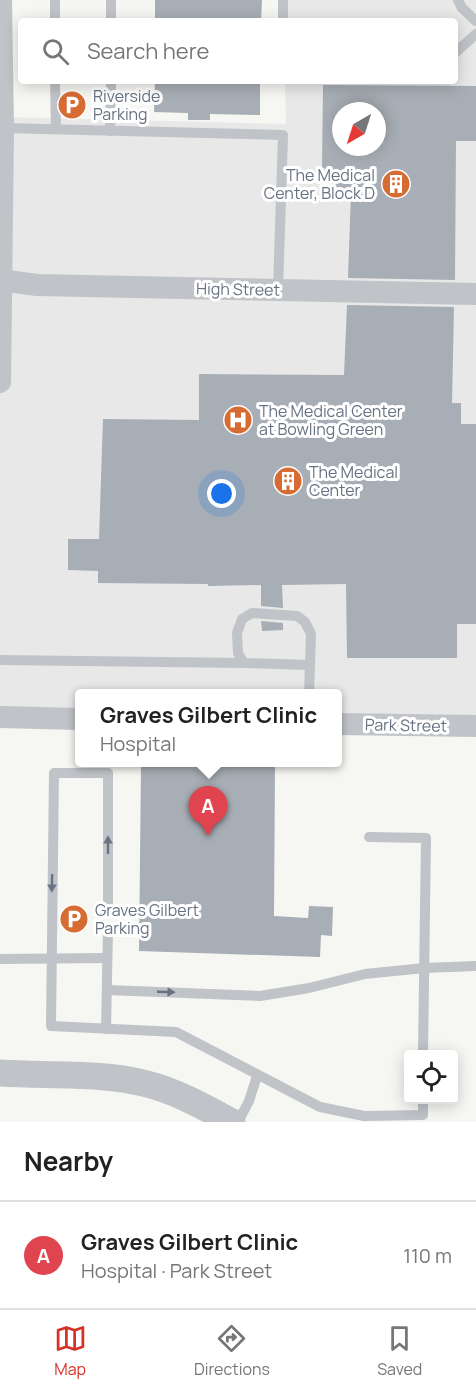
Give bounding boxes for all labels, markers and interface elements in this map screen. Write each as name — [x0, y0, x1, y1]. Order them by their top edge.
search box — [18, 18, 458, 84]
icon: search — [39, 35, 72, 68]
text: Search here — [87, 36, 209, 66]
place label: Riverside Parking — [93, 85, 160, 125]
parking icon: Riverside Parking — [56, 89, 88, 121]
north arrow — [332, 102, 386, 156]
place label: The Medical Center, Block D — [264, 164, 375, 204]
building icon: The Medical Center, Block D — [380, 168, 412, 200]
street label: High Street — [196, 277, 280, 301]
place label: The Medical Center at Bowling Green — [259, 400, 403, 440]
hospital icon: The Medical Center at Bowling Green — [222, 404, 254, 436]
place label: The Medical Center — [309, 461, 398, 501]
building icon: The Medical Center — [272, 465, 304, 497]
your location — [207, 479, 236, 508]
popup — [75, 689, 342, 767]
text: Graves Gilbert Clinic — [100, 700, 317, 730]
street label: Park Street — [365, 713, 447, 737]
text: Hospital — [100, 730, 176, 757]
pin: A — [188, 786, 228, 836]
one-way arrow — [103, 835, 113, 854]
one-way arrow — [47, 874, 57, 893]
place label: Graves Gilbert Parking — [95, 899, 199, 939]
parking icon: Graves Gilbert Parking — [58, 903, 90, 935]
one-way arrow — [156, 988, 175, 997]
map controls — [404, 1050, 458, 1104]
button: locate — [404, 1050, 458, 1104]
text: Nearby — [24, 1143, 113, 1179]
text: Graves Gilbert Clinic — [81, 1227, 298, 1257]
text: A — [37, 1242, 50, 1269]
text: 110 m — [403, 1242, 452, 1269]
text: Hospital · Park Street — [81, 1257, 272, 1284]
tab: Map — [54, 1322, 87, 1380]
tab: Directions — [194, 1322, 270, 1380]
tab: Saved — [377, 1322, 422, 1380]

